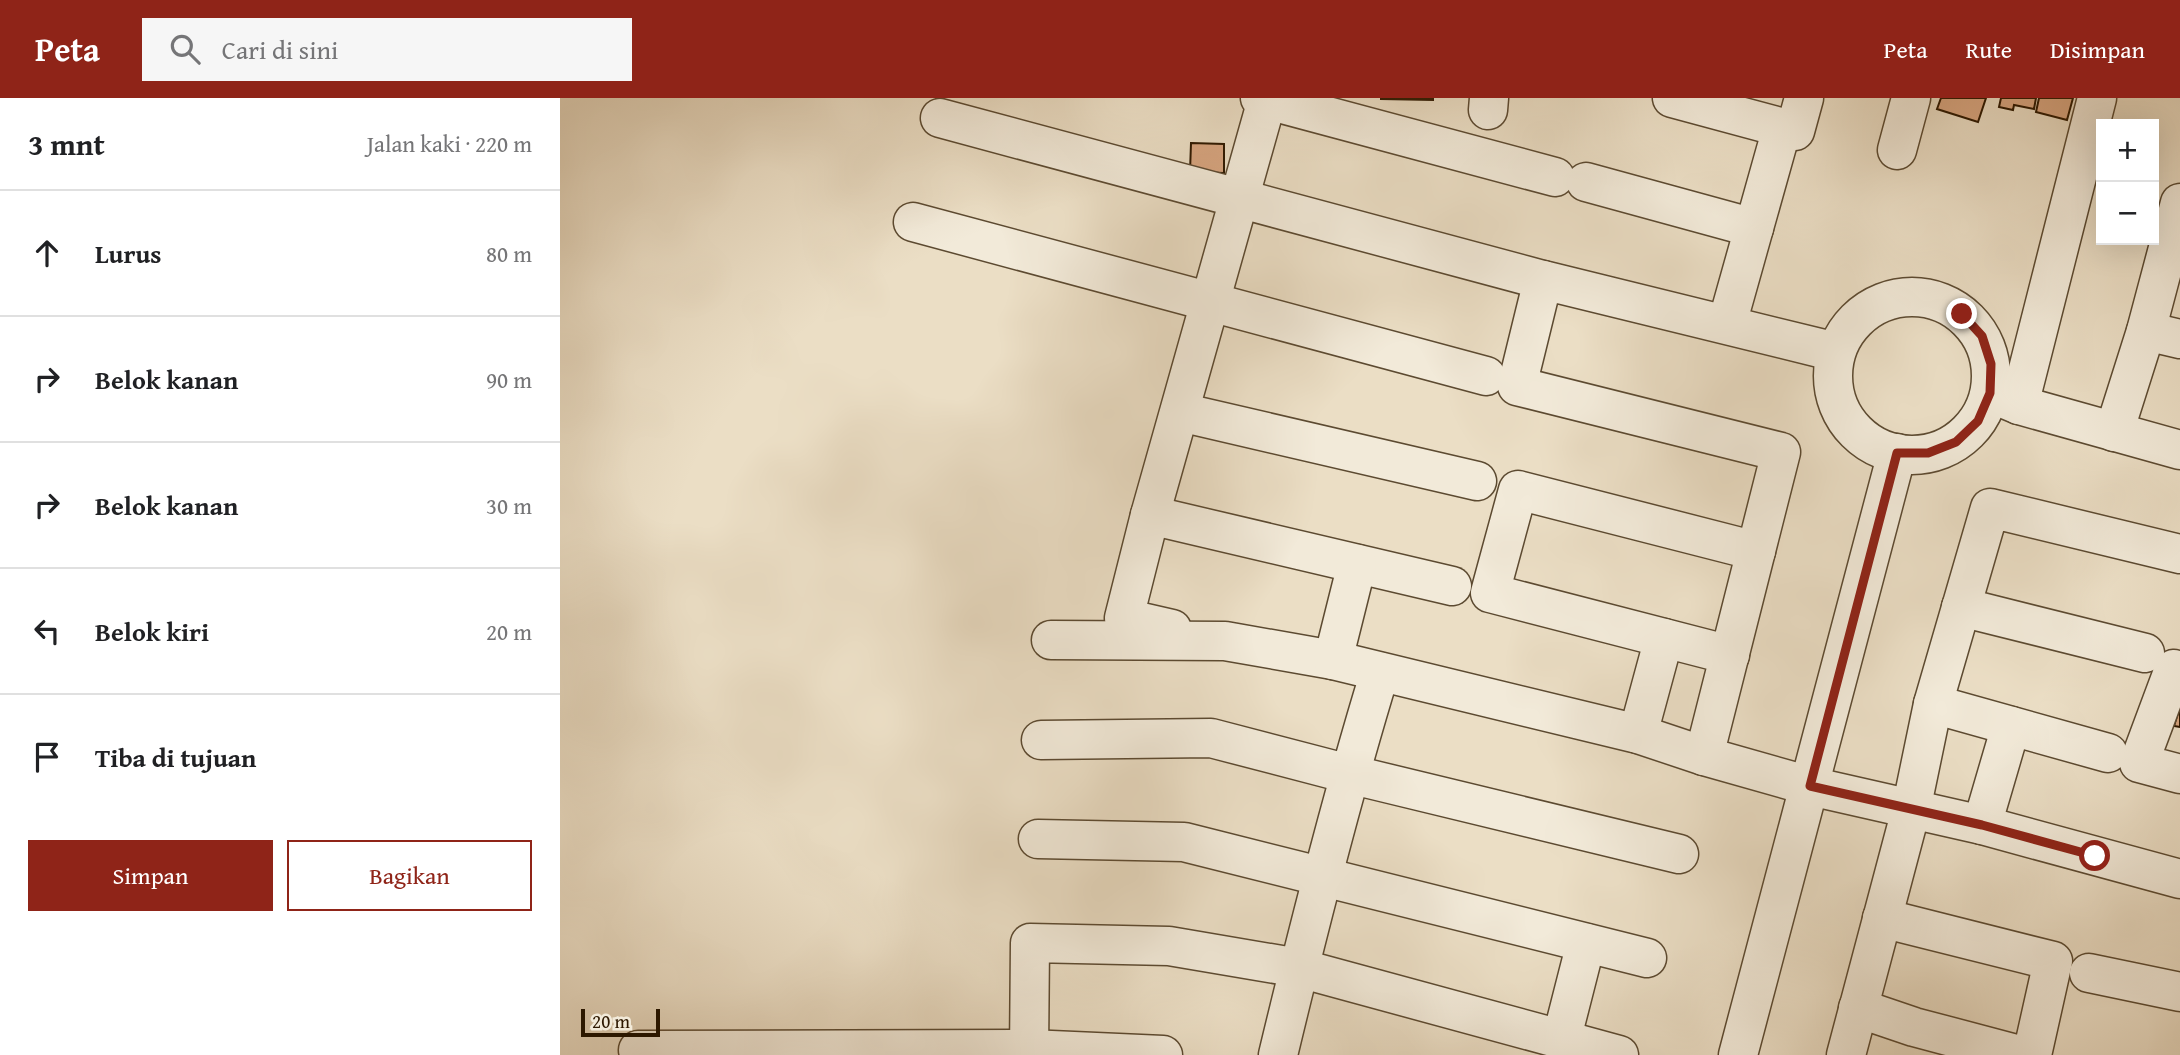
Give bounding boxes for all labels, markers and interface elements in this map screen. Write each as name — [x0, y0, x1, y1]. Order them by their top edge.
search box — [142, 18, 632, 81]
text: Peta — [35, 25, 100, 73]
icon: search — [166, 30, 204, 68]
text: Cari di sini — [222, 30, 338, 69]
text: Peta — [1884, 32, 1927, 67]
text: Rute — [1965, 32, 2012, 67]
text: Disimpan — [2050, 32, 2145, 67]
map controls — [2096, 119, 2159, 245]
button: + — [2096, 119, 2159, 182]
text: 3 mnt — [28, 122, 105, 166]
text: Jalan kaki · 220 m — [367, 127, 532, 160]
button: − — [2096, 182, 2159, 245]
icon: ahead — [28, 234, 66, 272]
text: Lurus — [95, 234, 161, 273]
text: 80 m — [486, 237, 532, 270]
route end — [1946, 298, 1977, 329]
icon: right — [28, 360, 66, 398]
text: Belok kanan — [95, 360, 238, 399]
text: 90 m — [486, 363, 532, 396]
icon: right — [28, 486, 66, 524]
text: Belok kanan — [95, 486, 238, 525]
text: 30 m — [486, 489, 532, 522]
icon: left — [28, 612, 66, 650]
text: Belok kiri — [95, 612, 209, 651]
text: 20 m — [486, 615, 532, 648]
icon: arrive — [28, 738, 66, 776]
text: Tiba di tujuan — [95, 738, 256, 777]
button: Simpan — [28, 840, 273, 911]
button: Bagikan — [287, 840, 532, 911]
route start — [2079, 840, 2110, 871]
scale bar — [581, 1006, 660, 1038]
text: 20 m — [592, 1007, 630, 1035]

